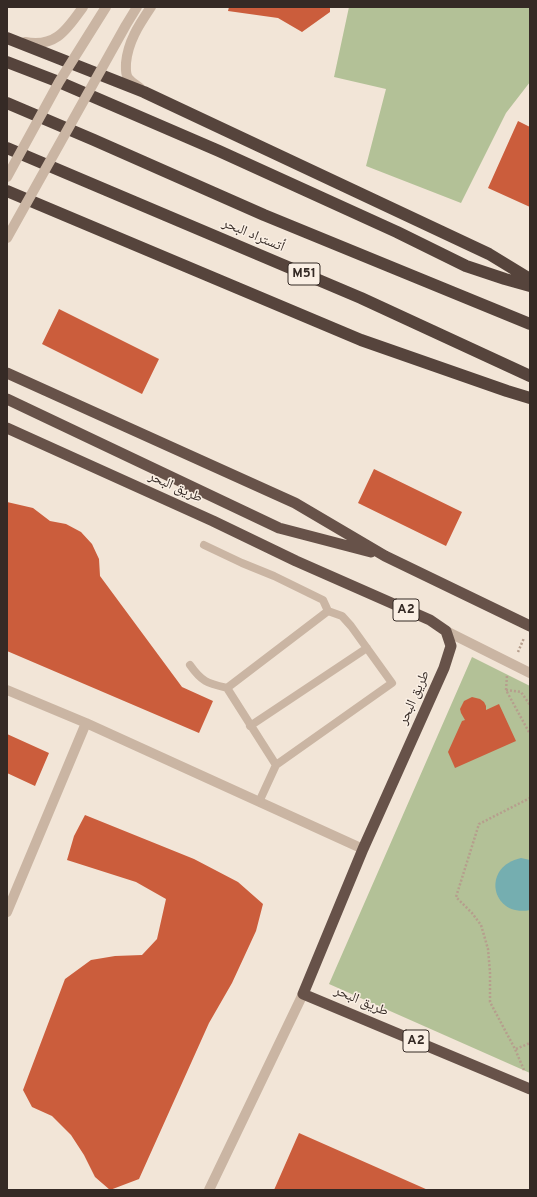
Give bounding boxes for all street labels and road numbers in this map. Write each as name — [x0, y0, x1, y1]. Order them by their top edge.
street label: أتستراد البحر — [219, 215, 287, 257]
road number: M51 — [288, 263, 320, 285]
street label: طريق البحر — [145, 469, 205, 507]
road number: A2 — [393, 599, 419, 621]
street label: طريق البحر — [396, 668, 434, 728]
street label: طريق البحر — [331, 983, 391, 1021]
road number: A2 — [403, 1030, 429, 1052]

